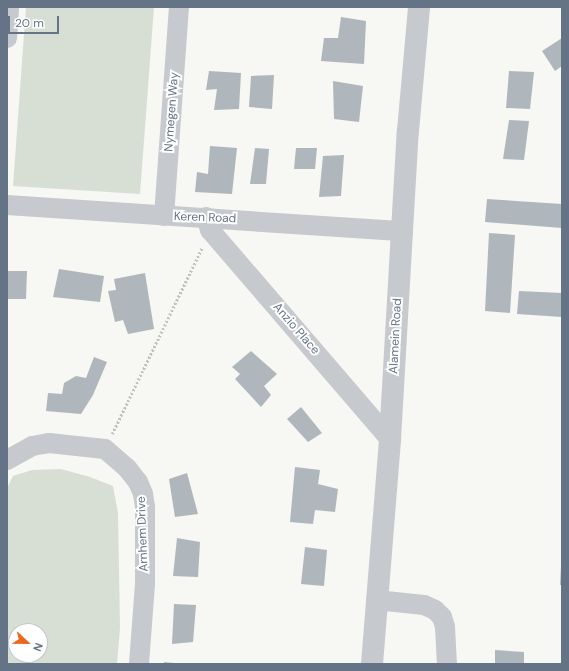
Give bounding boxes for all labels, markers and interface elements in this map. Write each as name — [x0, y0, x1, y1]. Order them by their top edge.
scale bar — [10, 8, 61, 34]
text: 20 m — [15, 15, 44, 31]
street label: Nymegen Way — [162, 72, 182, 152]
street label: Keren Road — [174, 210, 236, 226]
street label: Alamein Road — [387, 298, 405, 374]
street label: Anzio Place — [270, 300, 322, 358]
street label: Arnhem Drive — [134, 496, 152, 572]
north arrow — [8, 623, 48, 663]
text: N — [30, 641, 46, 653]

